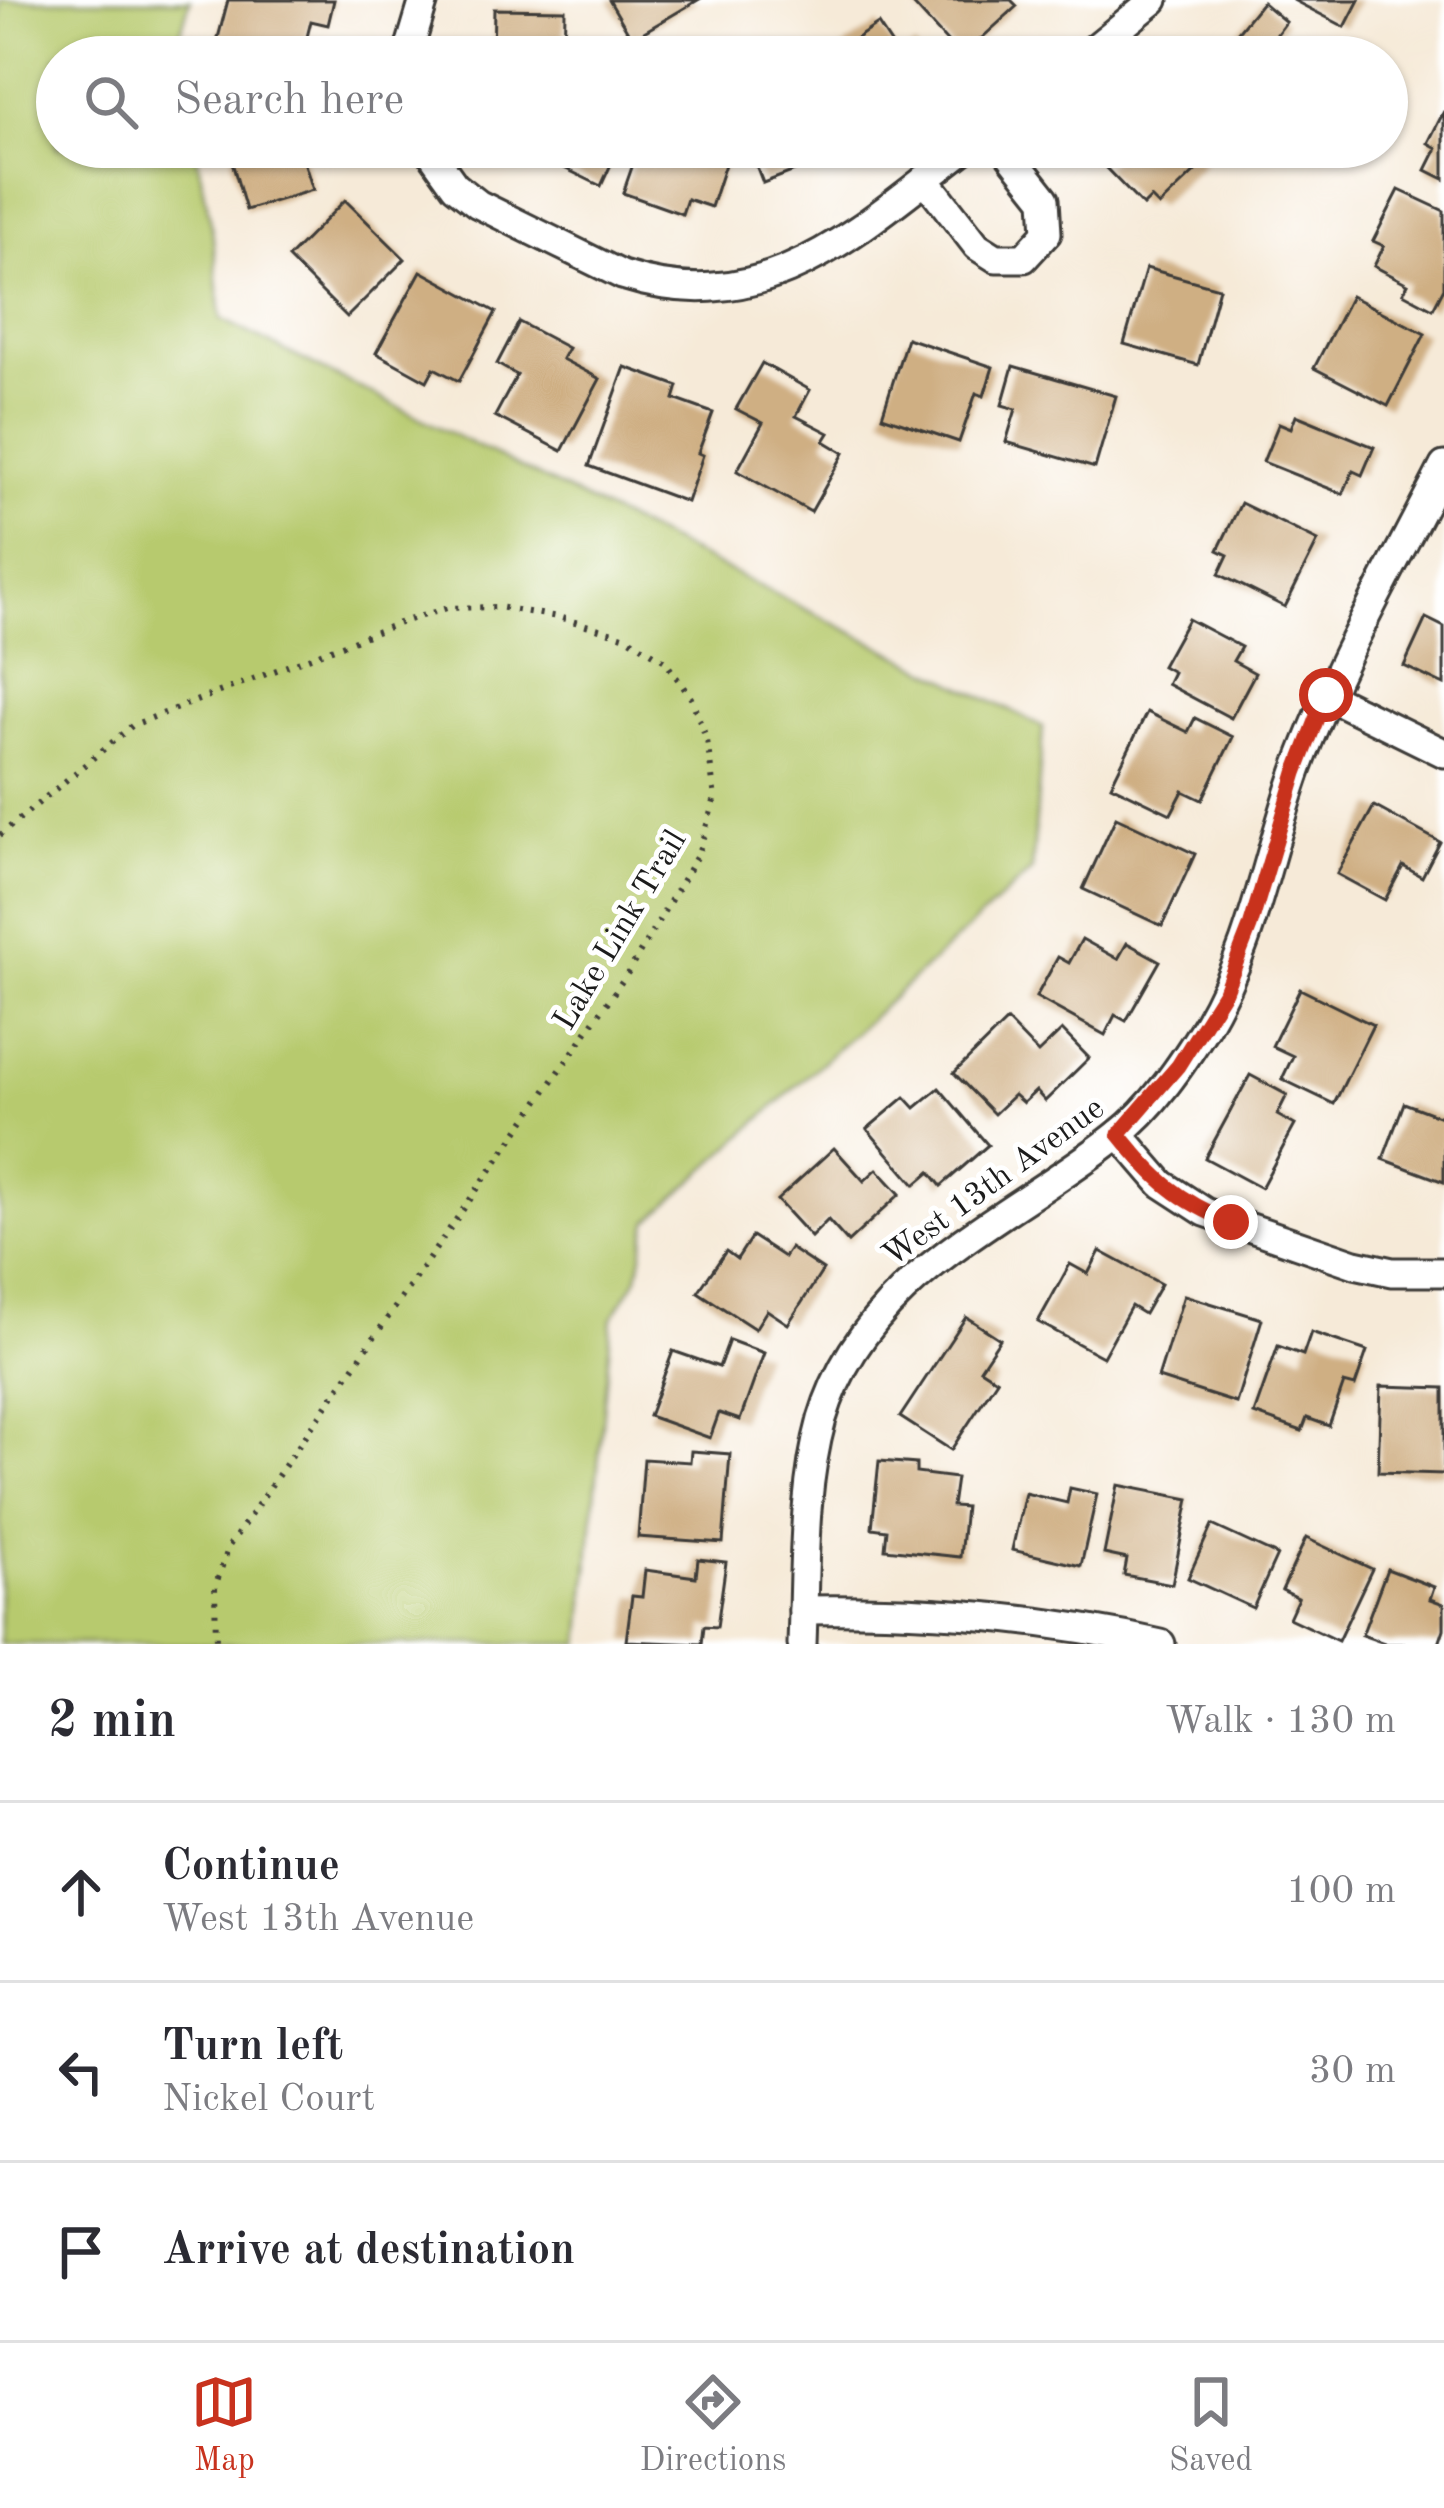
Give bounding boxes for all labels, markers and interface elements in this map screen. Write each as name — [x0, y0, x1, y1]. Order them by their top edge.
search box — [36, 36, 1408, 168]
icon: search — [78, 69, 144, 135]
text: Search here — [174, 79, 404, 124]
route start — [1299, 668, 1353, 722]
street label: Lake Link Trail — [549, 825, 694, 1036]
street label: West 13th Avenue — [877, 1092, 1111, 1274]
route end — [1204, 1195, 1258, 1249]
text: 2 min — [48, 1697, 176, 1748]
text: Walk · 130 m — [1165, 1702, 1396, 1741]
text: Continue — [162, 1845, 340, 1890]
icon: ahead — [48, 1859, 114, 1925]
text: 100 m — [1286, 1872, 1396, 1911]
text: West 13th Avenue — [162, 1900, 474, 1939]
text: Turn left — [162, 2025, 343, 2070]
icon: left — [48, 2039, 114, 2105]
text: 30 m — [1309, 2052, 1396, 2091]
text: Nickel Court — [162, 2080, 375, 2119]
icon: arrive — [48, 2219, 114, 2285]
text: Arrive at destination — [162, 2229, 575, 2274]
tab: Map — [191, 2369, 257, 2482]
tab: Directions — [640, 2369, 786, 2482]
tab: Saved — [1169, 2369, 1253, 2482]

